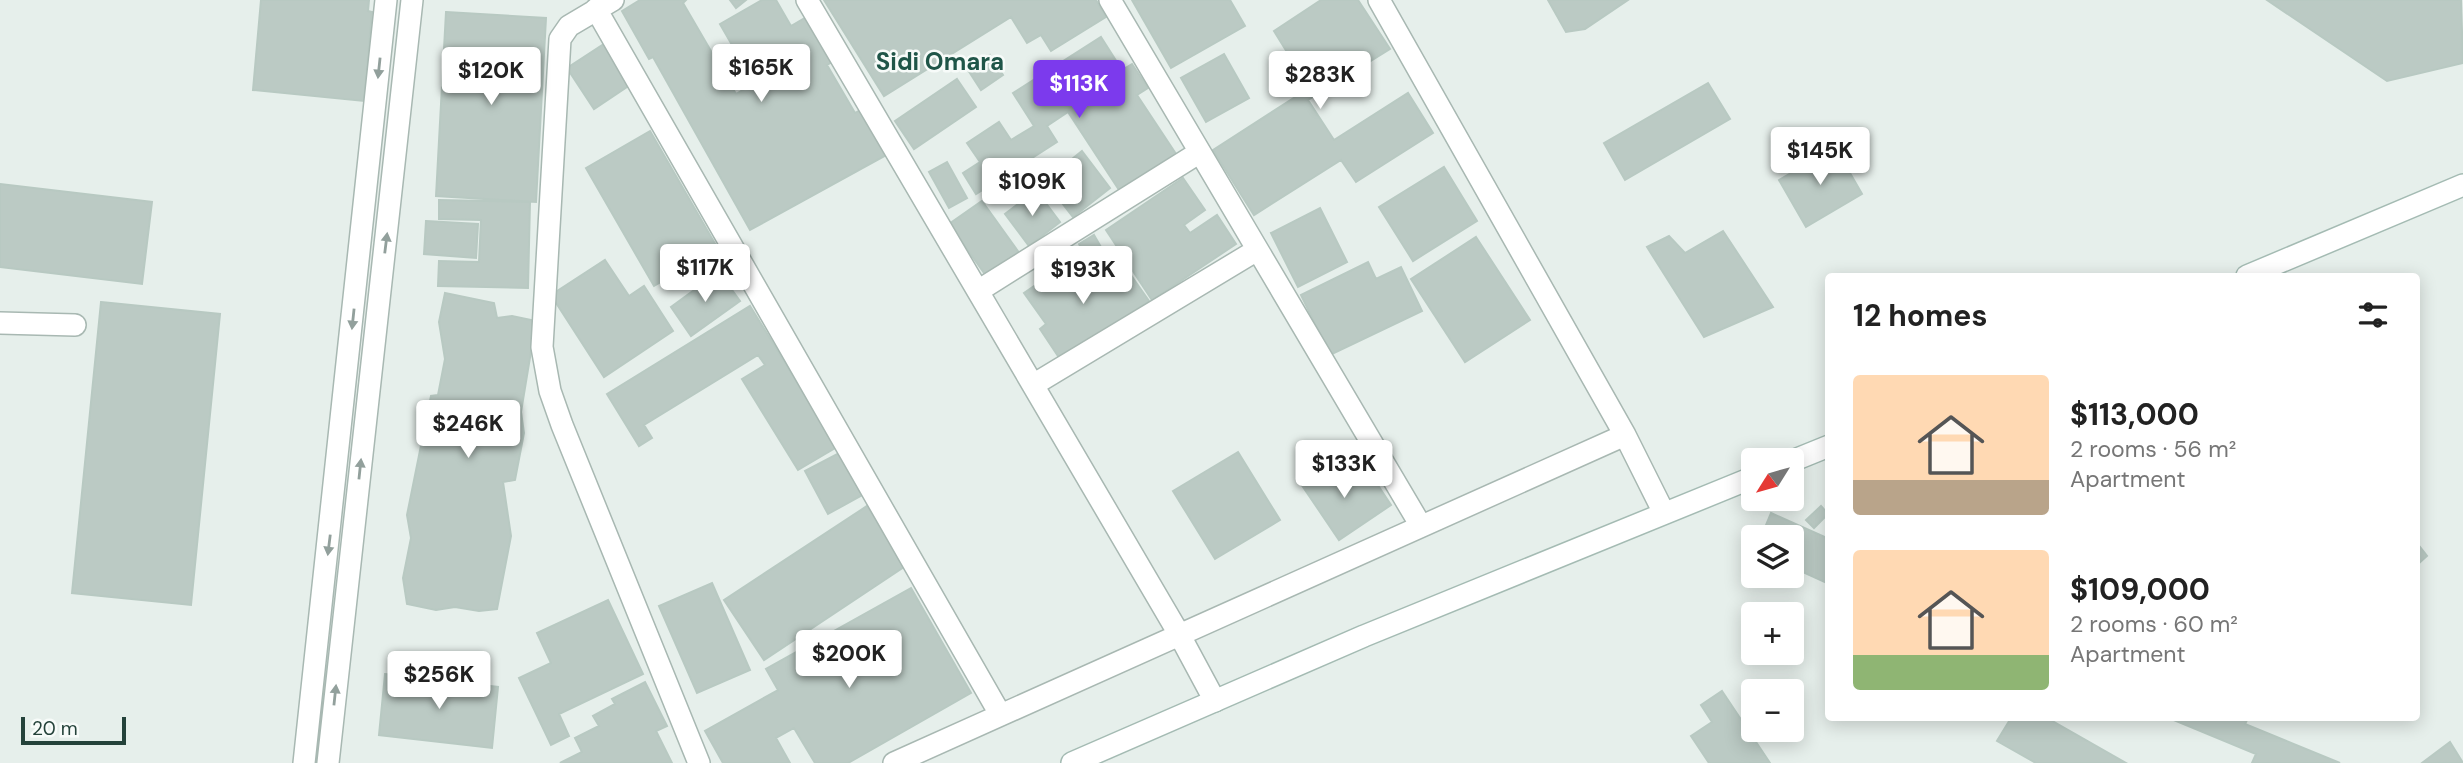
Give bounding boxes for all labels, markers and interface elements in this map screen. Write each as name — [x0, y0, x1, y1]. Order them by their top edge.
pin: $165K — [712, 44, 810, 104]
district label: Sidi Omara — [876, 46, 1004, 77]
pin: $120K — [442, 48, 540, 107]
text: $165K — [728, 52, 794, 82]
pin: $283K — [1271, 52, 1369, 111]
text: $120K — [458, 55, 524, 85]
one-way arrow — [373, 57, 384, 79]
text: $283K — [1285, 59, 1355, 89]
pin: $113K — [1030, 60, 1128, 120]
text: $113K — [1049, 68, 1109, 98]
pin: $145K — [1771, 128, 1869, 187]
text: $145K — [1787, 135, 1853, 165]
pin: $109K — [983, 158, 1081, 218]
text: $109K — [998, 166, 1066, 196]
one-way arrow — [381, 232, 392, 254]
pin: $117K — [656, 244, 754, 304]
pin: $193K — [1034, 246, 1132, 306]
text: $117K — [676, 252, 734, 282]
text: $193K — [1050, 254, 1116, 284]
text: 12 homes — [1853, 296, 1987, 335]
icon: filters — [2354, 296, 2392, 334]
one-way arrow — [348, 308, 359, 330]
text: $113,000 — [2070, 395, 2199, 434]
pin: $246K — [419, 400, 517, 460]
icon: home — [1909, 403, 1993, 487]
text: $246K — [432, 408, 504, 438]
text: 2 rooms · 56 m² — [2070, 434, 2236, 464]
pin: $133K — [1295, 440, 1393, 500]
text: $133K — [1311, 448, 1377, 478]
north arrow — [1741, 448, 1804, 511]
map controls — [1741, 448, 1804, 742]
one-way arrow — [355, 458, 366, 480]
text: Apartment — [2070, 464, 2185, 494]
button: layers — [1741, 525, 1804, 588]
one-way arrow — [323, 534, 334, 556]
text: $109,000 — [2070, 570, 2210, 609]
icon: home — [1909, 578, 1993, 662]
button: + — [1741, 602, 1804, 665]
text: 2 rooms · 60 m² — [2070, 609, 2238, 639]
pin: $200K — [800, 630, 898, 690]
text: $200K — [812, 638, 886, 668]
text: Apartment — [2070, 639, 2185, 669]
pin: $256K — [390, 652, 488, 711]
text: $256K — [403, 659, 475, 689]
button: − — [1741, 679, 1804, 742]
one-way arrow — [330, 684, 341, 706]
scale bar — [21, 714, 126, 746]
text: 20 m — [32, 716, 78, 741]

